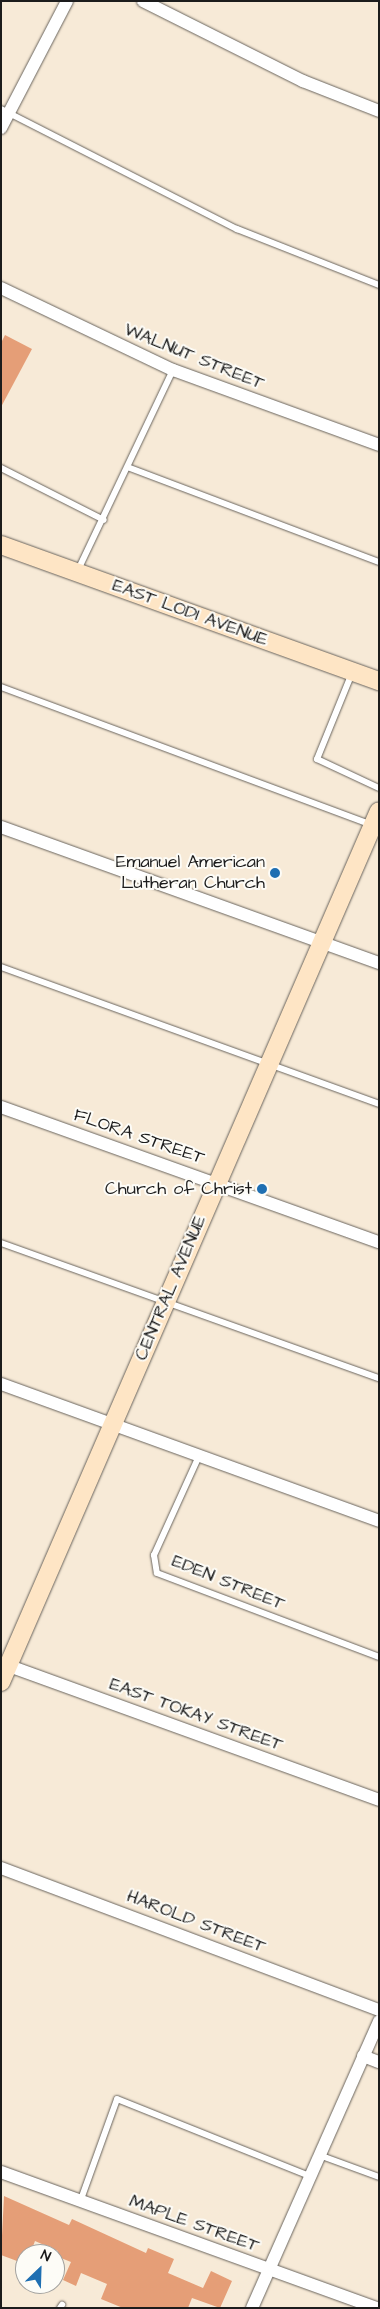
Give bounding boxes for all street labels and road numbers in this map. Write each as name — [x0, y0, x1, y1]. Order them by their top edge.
street label: WALNUT STREET — [121, 319, 267, 395]
street label: EAST LODI AVENUE — [109, 575, 271, 651]
street label: FLORA STREET — [71, 1105, 207, 1169]
street label: CENTRAL AVENUE — [131, 1212, 211, 1364]
street label: EDEN STREET — [169, 1551, 287, 1615]
street label: EAST TOKAY STREET — [106, 1674, 286, 1756]
street label: HAROLD STREET — [124, 1886, 268, 1958]
street label: MAPLE STREET — [126, 2191, 262, 2257]

